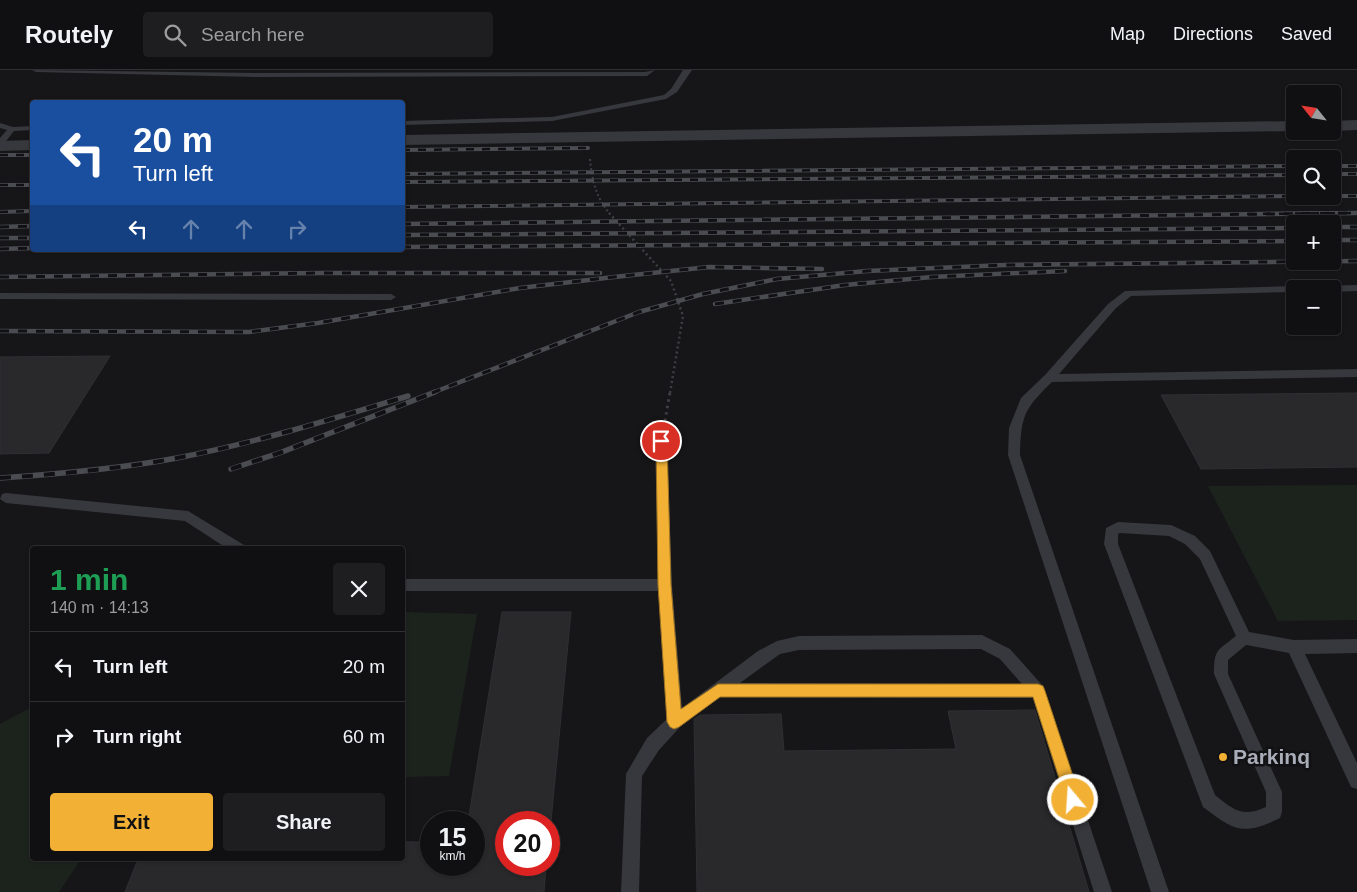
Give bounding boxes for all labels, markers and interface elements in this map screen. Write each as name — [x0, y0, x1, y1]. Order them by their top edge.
search box — [143, 12, 493, 57]
text: Routely — [25, 21, 113, 48]
icon: search — [161, 21, 189, 49]
text: Search here — [201, 24, 305, 45]
text: Map — [1110, 24, 1145, 44]
text: Directions — [1173, 24, 1253, 44]
text: Saved — [1281, 24, 1332, 44]
north arrow — [1286, 85, 1341, 140]
map controls — [1286, 85, 1341, 335]
icon: left — [50, 120, 115, 185]
text: 20 m — [133, 120, 213, 159]
button: search — [1286, 150, 1341, 205]
text: Turn left — [133, 161, 213, 186]
icon: left — [124, 215, 152, 243]
icon: ahead — [177, 215, 205, 243]
icon: ahead — [230, 215, 258, 243]
icon: right — [283, 215, 311, 243]
button: + — [1286, 215, 1341, 270]
button: − — [1286, 280, 1341, 335]
pin — [640, 420, 682, 462]
icon: arrive — [647, 427, 675, 455]
text: 1 min — [50, 563, 128, 596]
button: close — [333, 563, 385, 615]
text: 140 m · 14:13 — [50, 599, 149, 616]
icon: left — [50, 653, 78, 681]
text: Turn left — [93, 656, 168, 677]
text: 20 m — [343, 656, 385, 677]
icon: right — [50, 723, 78, 751]
text: Turn right — [93, 726, 181, 747]
text: 60 m — [343, 726, 385, 747]
place label: Parkinq — [1233, 745, 1310, 768]
marker: Parkinq — [1217, 751, 1229, 763]
position arrow — [1046, 773, 1098, 825]
button: Exit — [50, 793, 213, 851]
button: Share — [223, 793, 385, 851]
speed limit sign: 20 — [495, 811, 560, 876]
text: 15 — [439, 823, 466, 851]
text: km/h — [439, 849, 466, 863]

